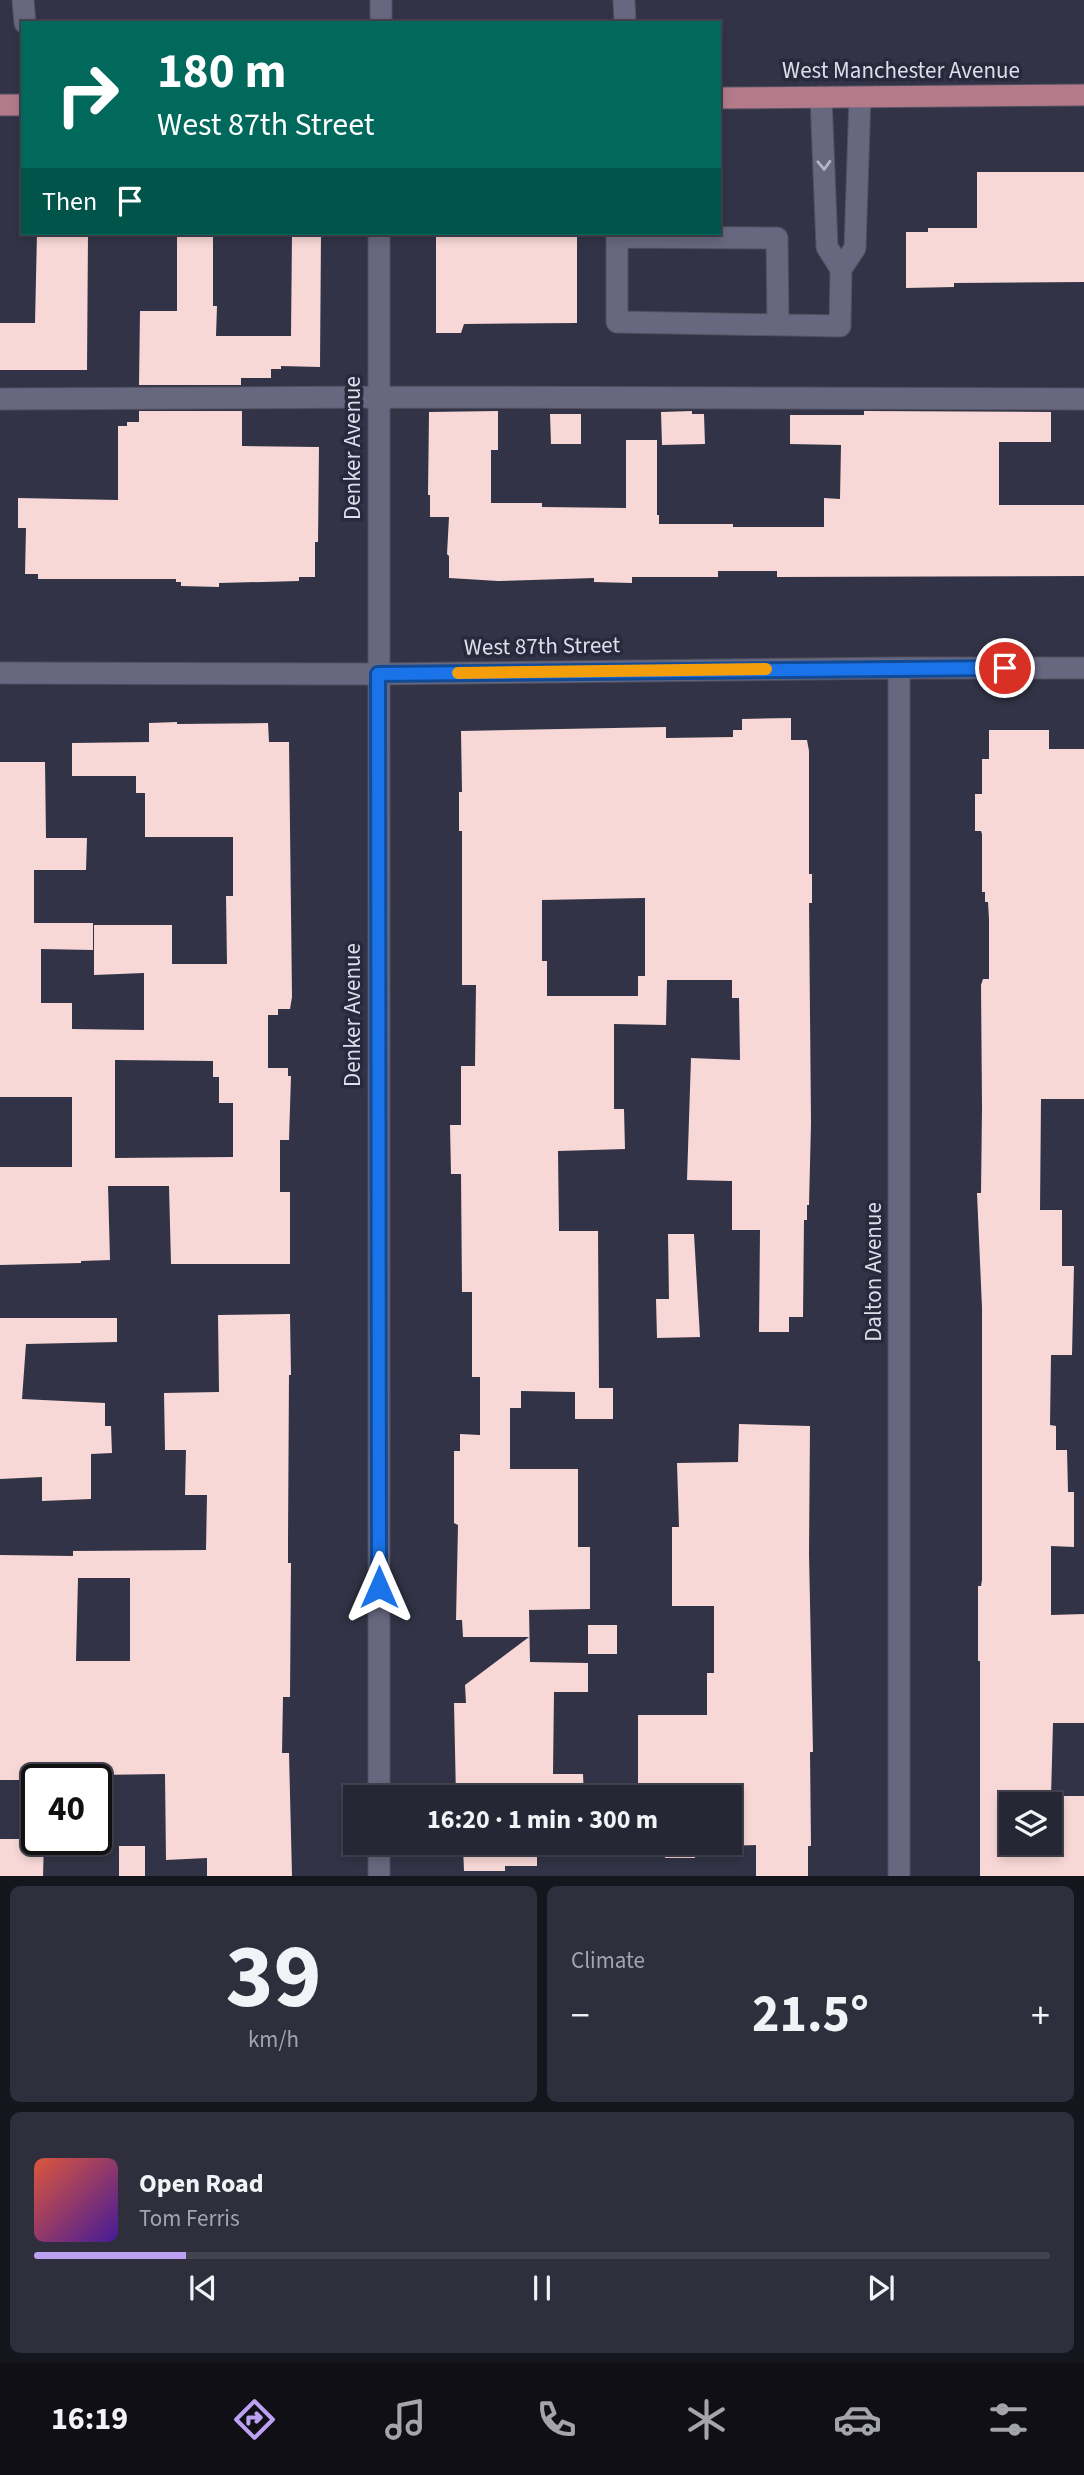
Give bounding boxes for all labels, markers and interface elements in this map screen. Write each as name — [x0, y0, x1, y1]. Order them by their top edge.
text: 180 m — [157, 37, 286, 107]
icon: right — [42, 49, 133, 140]
street label: West Manchester Avenue — [782, 54, 1020, 87]
text: West 87th Street — [157, 102, 375, 148]
one-way arrow — [816, 160, 831, 171]
icon: arrive — [111, 182, 149, 220]
text: Then — [42, 183, 97, 220]
street label: Denker Avenue — [336, 376, 369, 520]
street label: West 87th Street — [464, 628, 621, 664]
pin — [975, 638, 1035, 698]
icon: arrive — [986, 649, 1024, 687]
street label: Denker Avenue — [336, 943, 369, 1087]
street label: Dalton Avenue — [857, 1202, 890, 1342]
position arrow — [342, 1550, 416, 1624]
speed limit sign: 40 — [21, 1764, 112, 1855]
map controls — [999, 1792, 1062, 1855]
button: layers — [999, 1792, 1062, 1855]
text: 16:20 · 1 min · 300 m — [427, 1801, 658, 1838]
text: 39 — [225, 1913, 322, 2042]
text: Climate — [571, 1944, 645, 1977]
text: 21.5° — [752, 1978, 869, 2052]
text: − — [571, 1989, 590, 2043]
text: + — [1031, 1989, 1050, 2043]
text: km/h — [248, 2023, 299, 2056]
text: Open Road — [139, 2165, 264, 2202]
text: Tom Ferris — [139, 2202, 240, 2235]
icon: previous — [184, 2269, 222, 2307]
icon: pause — [523, 2269, 561, 2307]
icon: next — [862, 2269, 900, 2307]
icon: directions — [230, 2395, 279, 2444]
icon: music — [381, 2395, 430, 2444]
icon: phone — [532, 2395, 581, 2444]
icon: climate — [682, 2395, 731, 2444]
icon: car — [833, 2395, 882, 2444]
icon: filters — [984, 2395, 1033, 2444]
text: 16:19 — [51, 2396, 128, 2442]

